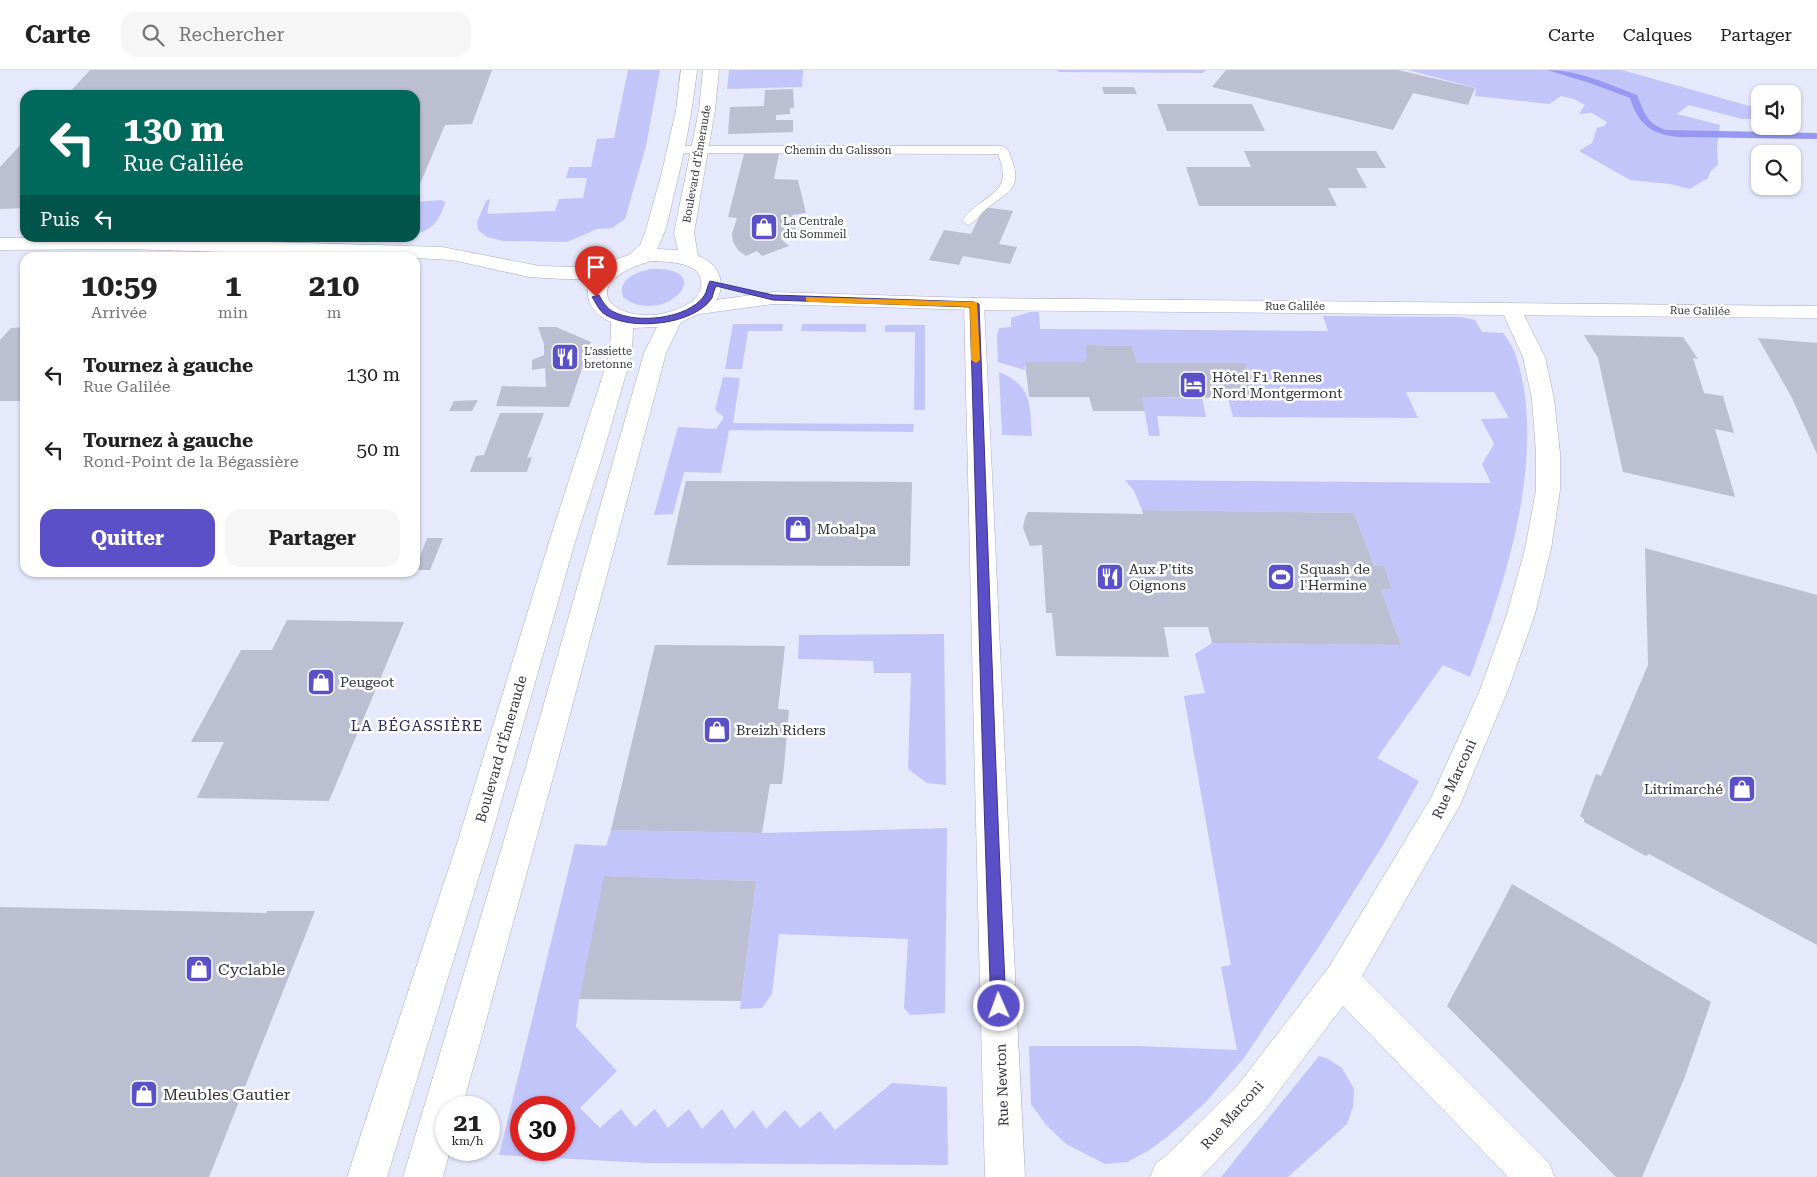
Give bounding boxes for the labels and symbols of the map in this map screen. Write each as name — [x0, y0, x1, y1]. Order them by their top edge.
street label: Boulevard d'Émeraude — [679, 104, 714, 224]
street label: Chemin du Galisson — [785, 144, 892, 157]
shop icon: La Centrale du Sommeil — [749, 212, 779, 242]
place label: La Centrale du Sommeil — [783, 215, 847, 241]
pin — [575, 246, 617, 297]
street label: Rue Galilée — [1265, 300, 1325, 313]
street label: Rue Galilée — [1670, 304, 1730, 318]
restaurant icon: L'assiette bretonne — [550, 342, 580, 372]
place label: L'assiette bretonne — [584, 345, 633, 371]
place label: Hôtel F1 Rennes Nord Montgermont — [1212, 369, 1342, 401]
hotel icon: Hôtel F1 Rennes Nord Montgermont — [1178, 370, 1208, 400]
shop icon: Mobalpa — [783, 514, 813, 544]
place label: Mobalpa — [817, 521, 877, 537]
place label: Aux P'tits Oignons — [1129, 561, 1194, 593]
place label: Squash de l'Hermine — [1300, 561, 1370, 593]
restaurant icon: Aux P'tits Oignons — [1095, 562, 1125, 592]
sports icon: Squash de l'Hermine — [1266, 562, 1296, 592]
shop icon: Peugeot — [306, 667, 336, 697]
street label: Boulevard d'Émeraude — [472, 673, 530, 824]
place label: Peugeot — [340, 674, 394, 690]
shop icon: Breizh Riders — [702, 715, 732, 745]
district label: LA BÉGASSIÈRE — [351, 717, 483, 735]
place label: Breizh Riders — [736, 722, 826, 738]
street label: Rue Marconi — [1429, 736, 1480, 821]
shop icon: Litrimarché — [1727, 774, 1757, 804]
place label: Litrimarché — [1644, 781, 1723, 797]
shop icon: Cyclable — [184, 954, 214, 984]
place label: Cyclable — [218, 960, 286, 979]
position arrow — [972, 979, 1024, 1031]
street label: Rue Newton — [993, 1043, 1011, 1127]
street label: Rue Marconi — [1197, 1077, 1267, 1152]
shop icon: Meubles Gautier — [129, 1079, 159, 1109]
place label: Meubles Gautier — [163, 1085, 291, 1104]
speed limit sign: 30 — [510, 1096, 575, 1161]

